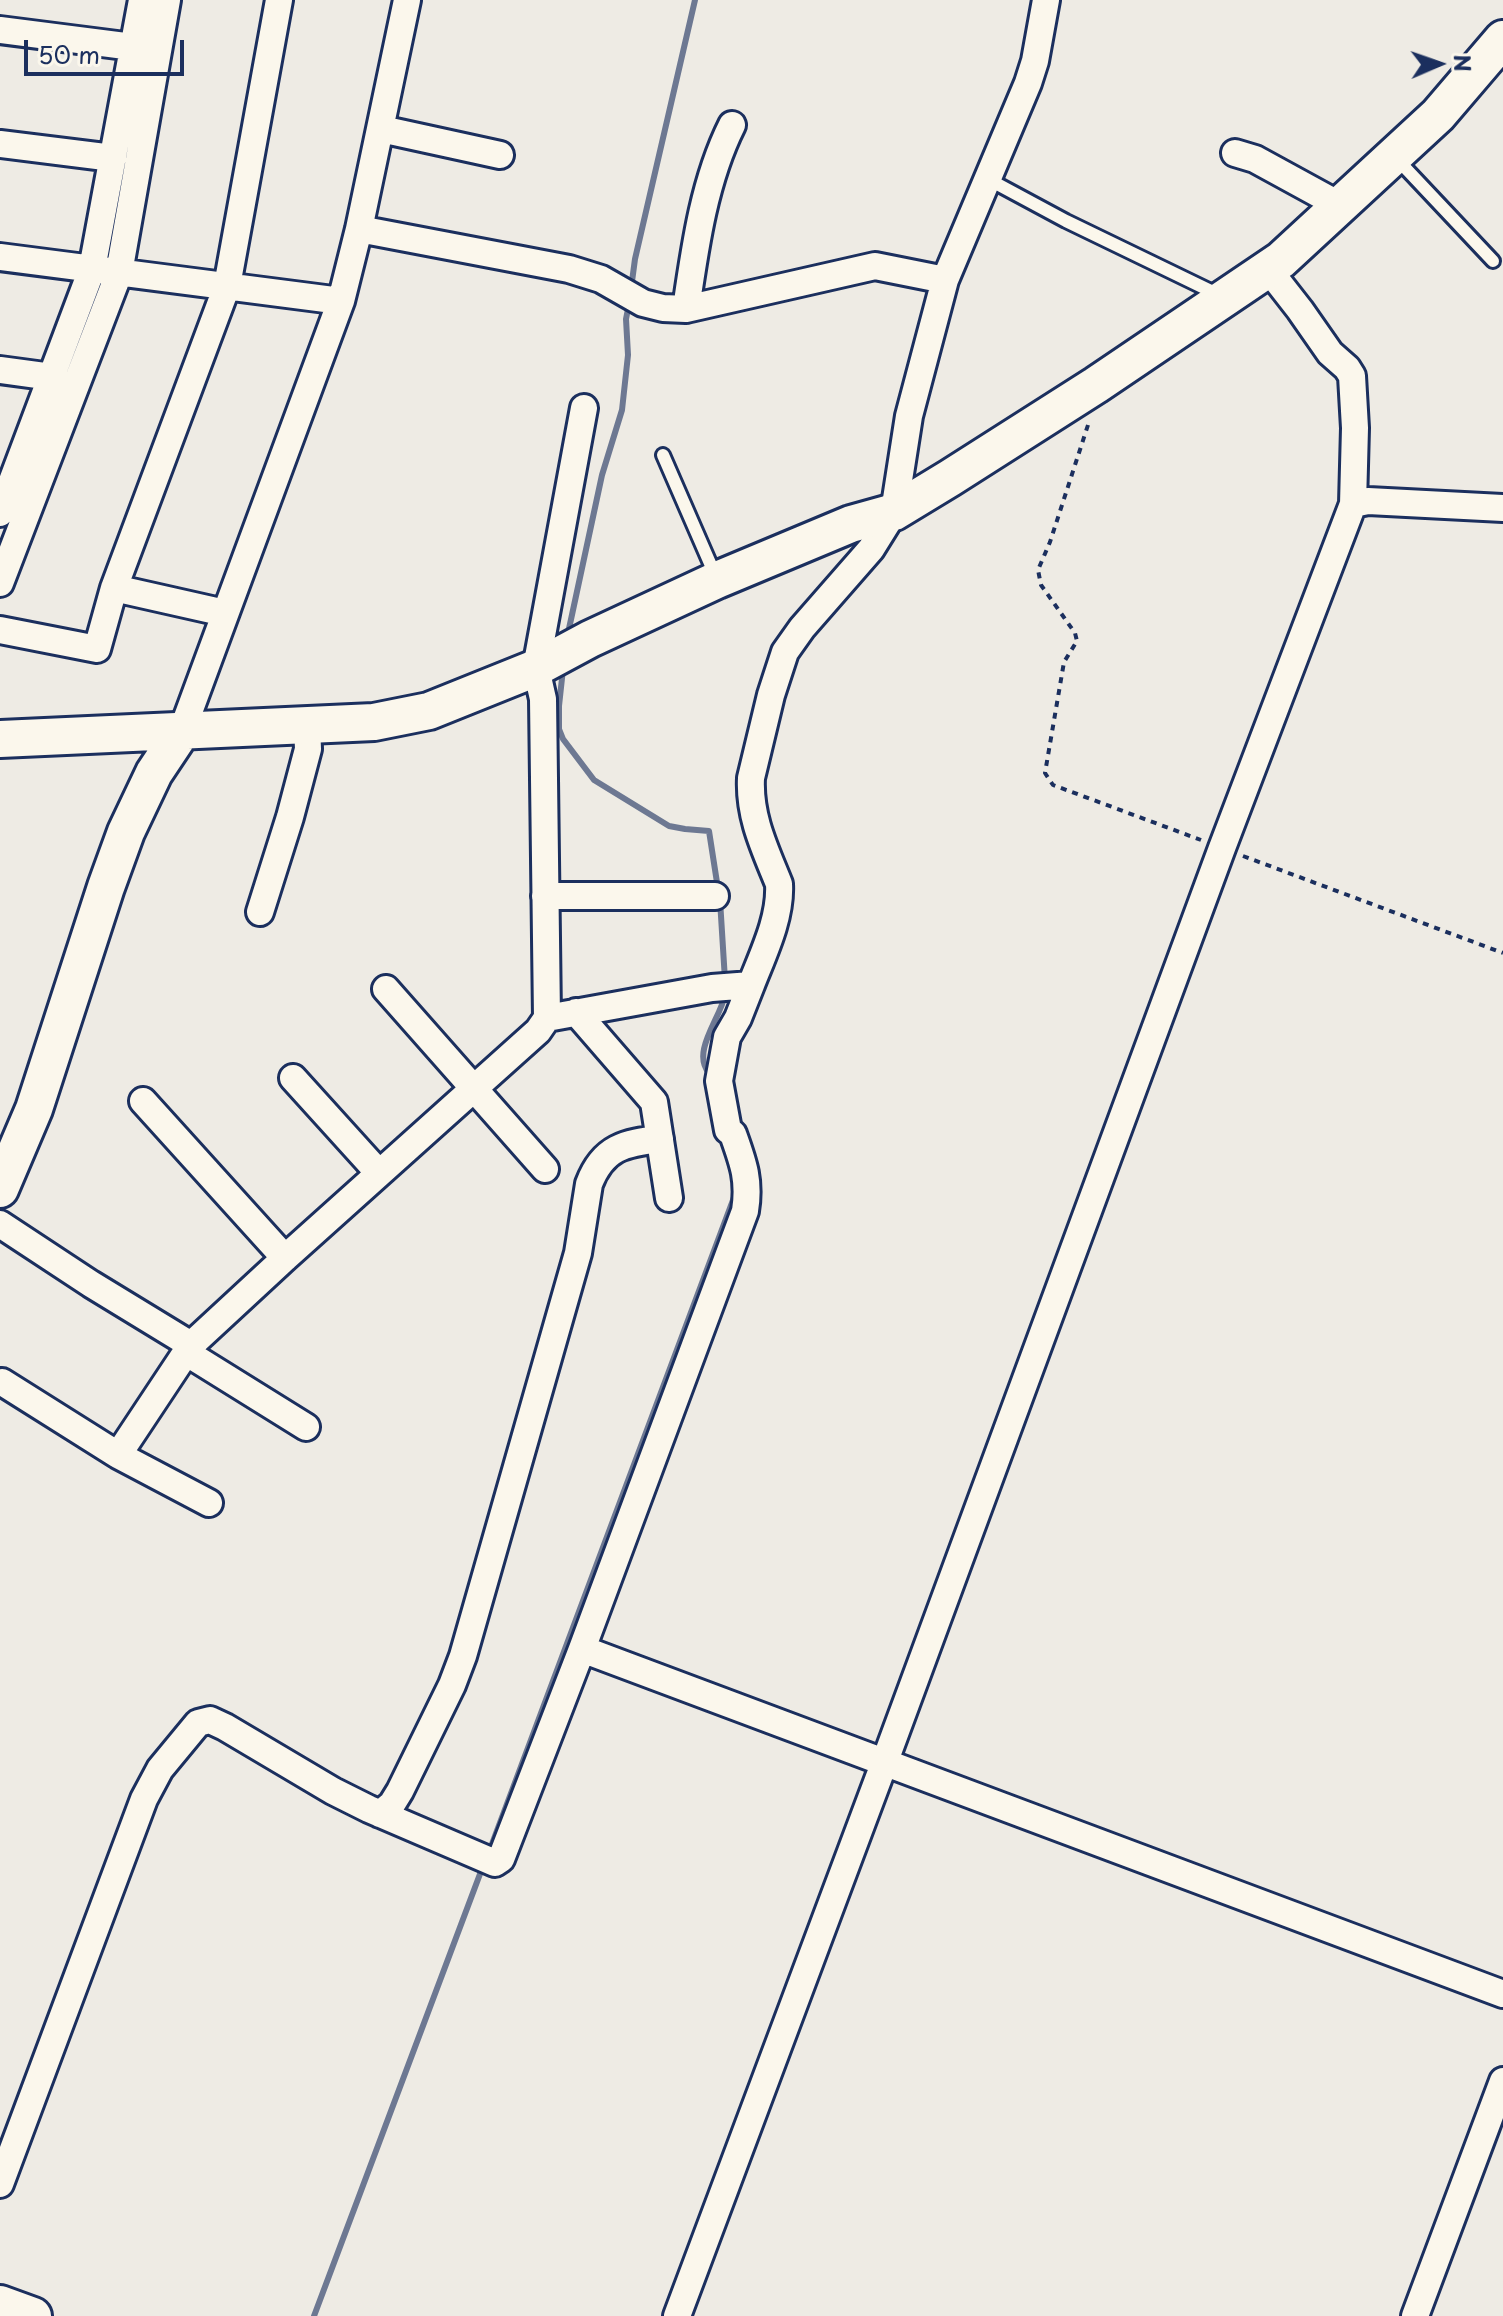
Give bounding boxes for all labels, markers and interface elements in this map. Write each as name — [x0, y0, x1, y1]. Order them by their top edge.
scale bar — [28, 24, 188, 74]
north arrow — [1399, 24, 1479, 104]
text: 50 m — [38, 36, 100, 72]
text: N — [1447, 54, 1480, 72]

